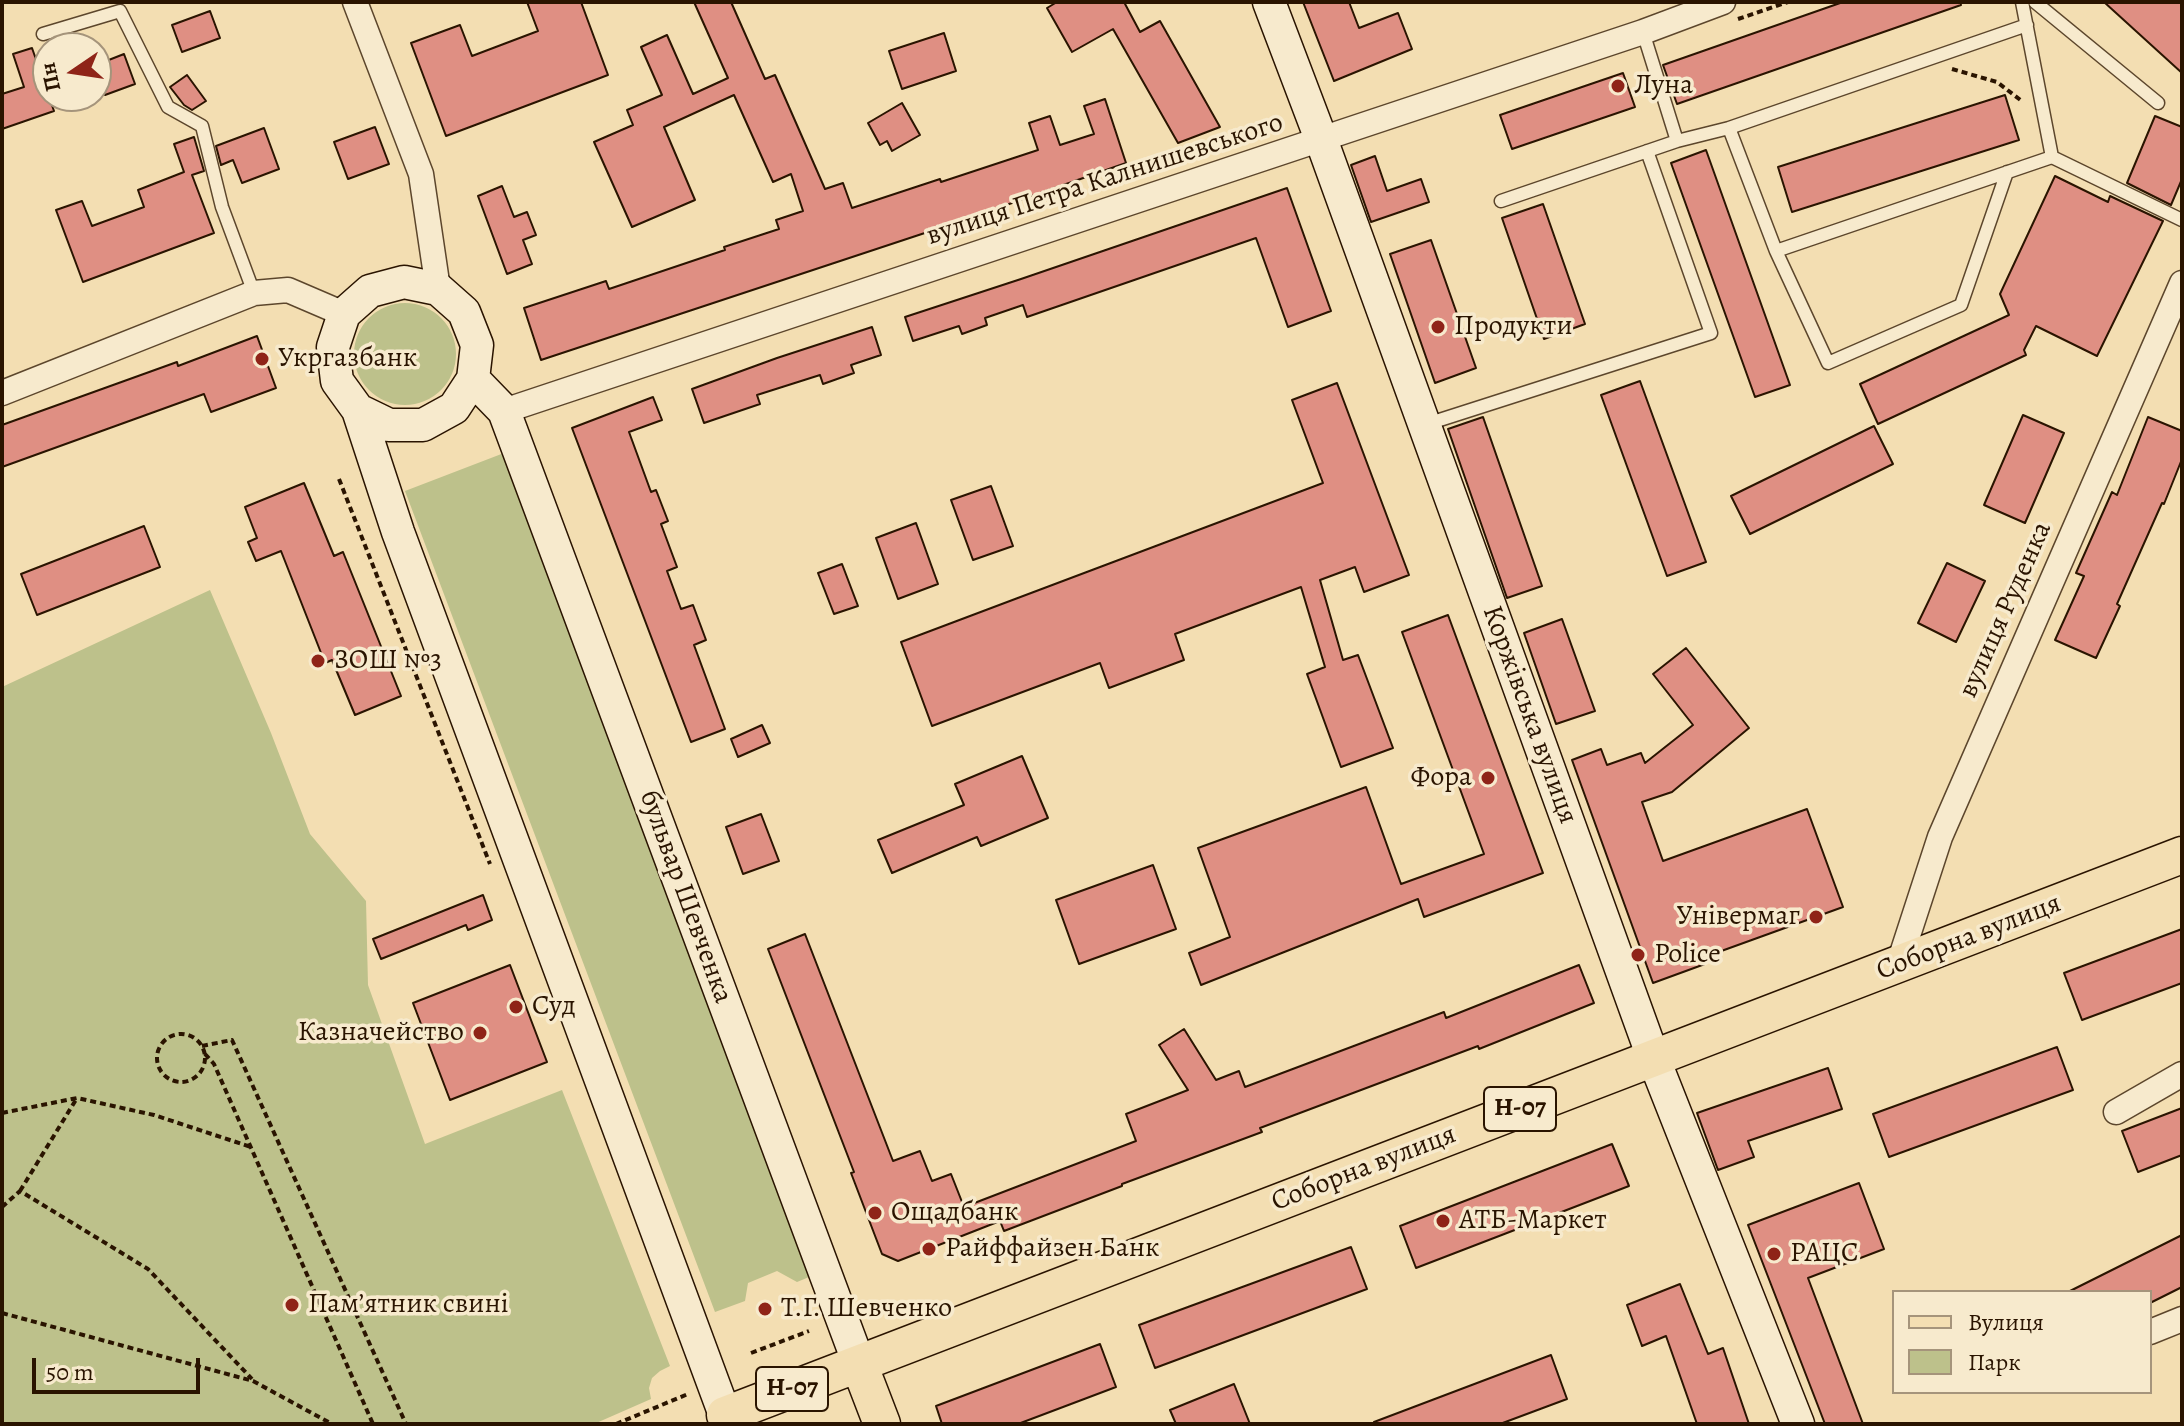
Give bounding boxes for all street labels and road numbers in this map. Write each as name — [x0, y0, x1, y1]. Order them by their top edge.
street label: вулиця Петра Калнишевського — [922, 106, 1288, 254]
street label: вулиця Руденка — [1952, 517, 2060, 703]
street label: Коржівська вулиця — [1474, 601, 1584, 829]
street label: бульвар Шевченка — [631, 786, 739, 1008]
street label: Соборна вулиця — [1872, 887, 2066, 989]
road number: Н-07 — [1484, 1087, 1556, 1131]
street label: Соборна вулиця — [1267, 1118, 1461, 1220]
road number: Н-07 — [756, 1367, 828, 1411]

